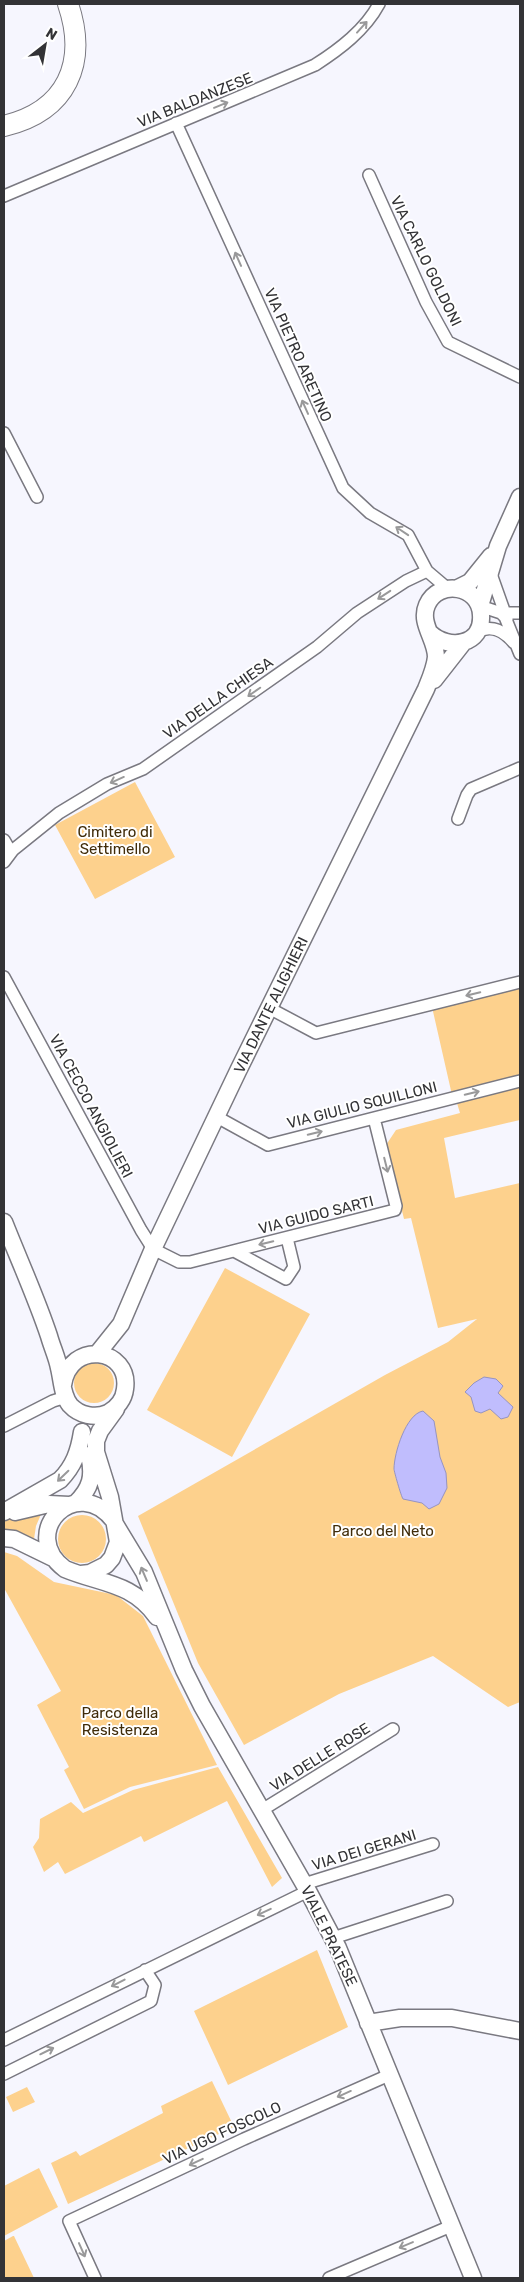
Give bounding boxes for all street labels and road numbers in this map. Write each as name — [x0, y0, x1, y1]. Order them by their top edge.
street label: VIA BALDANZESE — [135, 69, 255, 131]
street label: VIA CARLO GOLDONI — [387, 193, 465, 329]
street label: VIA PIETRO ARETINO — [260, 285, 336, 425]
street label: VIA DELLA CHIESA — [160, 653, 276, 743]
street label: VIA DANTE ALIGHIERI — [230, 934, 312, 1076]
street label: VIA CECCO ANGIOLIERI — [45, 1031, 137, 1181]
street label: VIA GIULIO SQUILLONI — [285, 1078, 439, 1132]
street label: VIA GUIDO SARTI — [257, 1192, 375, 1238]
street label: VIA DELLE ROSE — [267, 1719, 373, 1795]
street label: VIA DEI GERANI — [310, 1826, 418, 1874]
street label: VIALE PRATESE — [297, 1883, 361, 1989]
street label: VIA UGO FOSCOLO — [160, 2098, 284, 2168]

